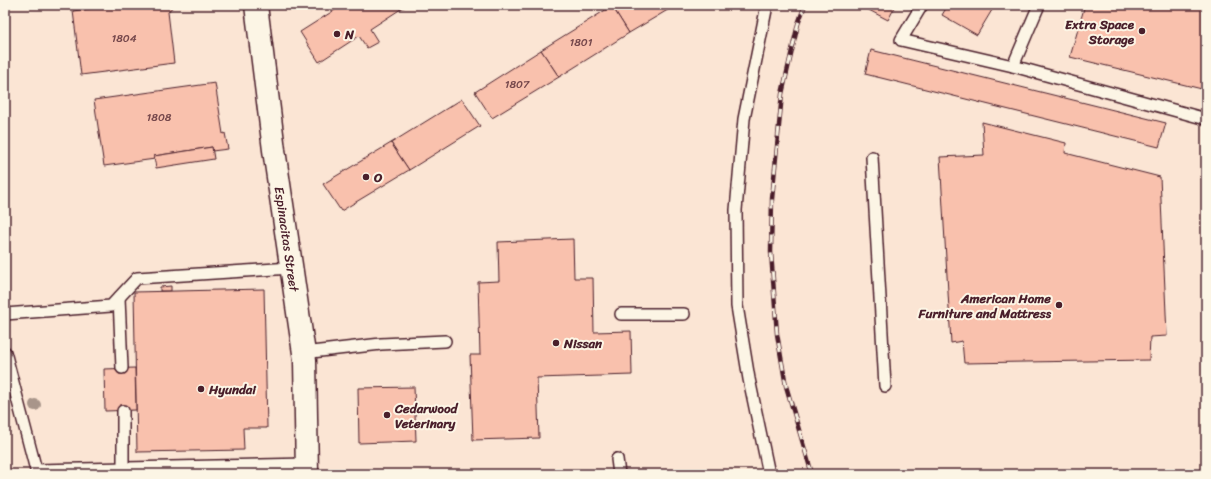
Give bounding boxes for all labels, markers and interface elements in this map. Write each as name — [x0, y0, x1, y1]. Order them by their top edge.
place label: Extra Space Storage — [1065, 13, 1135, 51]
place label: N — [344, 23, 355, 46]
marker: Extra Space Storage — [1137, 26, 1147, 36]
house number: 1804 — [111, 29, 137, 48]
marker: N — [332, 29, 342, 39]
house number: 1801 — [569, 33, 593, 52]
house number: 1807 — [505, 75, 530, 94]
house number: 1808 — [147, 108, 172, 127]
place label: O — [373, 166, 383, 189]
marker: O — [361, 172, 371, 182]
street label: Espinacitas Street — [268, 185, 306, 294]
place label: American Home Furniture and Mattress — [917, 287, 1052, 325]
marker: American Home Furniture and Mattress — [1054, 300, 1064, 310]
place label: Nissan — [563, 332, 603, 355]
marker: Nissan — [551, 338, 561, 348]
place label: Hyundai — [208, 378, 257, 401]
marker: Hyundai — [196, 384, 206, 394]
place label: Cedarwood Veterinary — [394, 397, 459, 435]
marker: Cedarwood Veterinary — [382, 410, 392, 420]

